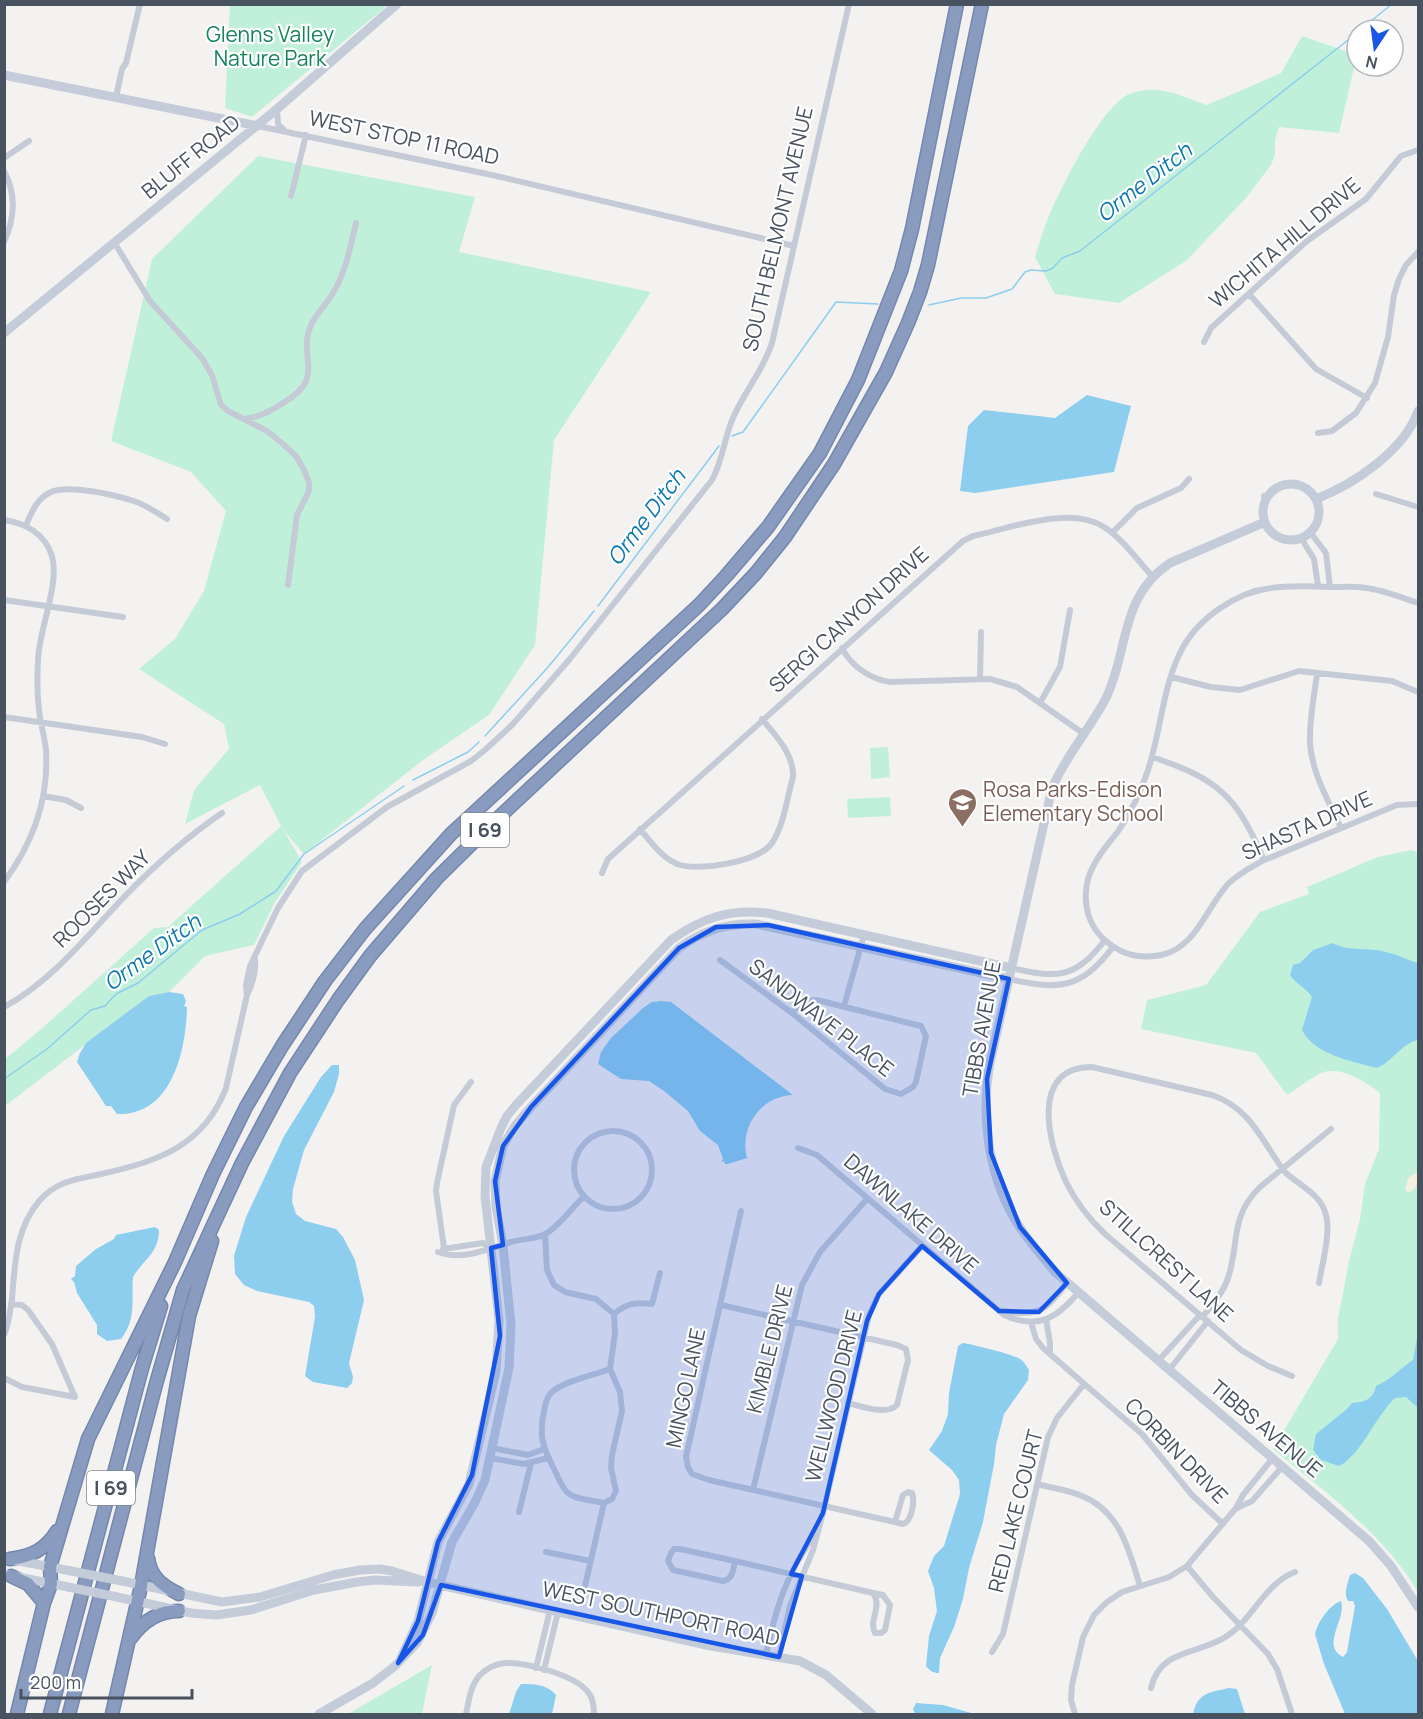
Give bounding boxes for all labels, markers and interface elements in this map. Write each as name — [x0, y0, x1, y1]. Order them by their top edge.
north arrow — [1345, 18, 1405, 78]
park label: Glenns Valley Nature Park — [206, 20, 334, 72]
text: N — [1364, 51, 1380, 75]
street label: WEST STOP 11 ROAD — [307, 103, 502, 171]
street label: SOUTH BELMONT AVENUE — [735, 104, 819, 354]
street label: BLUFF ROAD — [135, 108, 245, 205]
water label: Orme Ditch — [1090, 135, 1199, 229]
street label: WICHITA HILL DRIVE — [1203, 171, 1366, 314]
water label: Orme Ditch — [600, 462, 693, 571]
street label: SERGI CANYON DRIVE — [762, 540, 934, 699]
place label: Rosa Parks-Edison Elementary School — [983, 775, 1164, 827]
street label: SHASTA DRIVE — [1237, 784, 1376, 866]
school or university icon: Rosa Parks-Edison Elementary School — [946, 786, 978, 828]
road number: I 69 — [461, 813, 509, 847]
street label: ROOSES WAY — [46, 843, 156, 953]
water label: Orme Ditch — [97, 906, 207, 997]
street label: SANDWAVE PLACE — [744, 952, 900, 1082]
street label: TIBBS AVENUE — [955, 958, 1007, 1099]
street label: DAWNLAKE DRIVE — [839, 1147, 985, 1279]
street label: STILLCREST LANE — [1094, 1193, 1240, 1328]
street label: KIMBLE DRIVE — [740, 1281, 799, 1416]
street label: WELLWOOD DRIVE — [798, 1307, 868, 1485]
street label: MINGO LANE — [659, 1325, 711, 1450]
street label: TIBBS AVENUE — [1205, 1373, 1328, 1483]
street label: CORBIN DRIVE — [1119, 1391, 1234, 1509]
street label: RED LAKE COURT — [981, 1426, 1049, 1595]
road number: I 69 — [87, 1471, 135, 1505]
street label: WEST SOUTHPORT ROAD — [540, 1574, 783, 1652]
scale bar — [21, 1662, 192, 1700]
text: 200 m — [30, 1670, 81, 1694]

